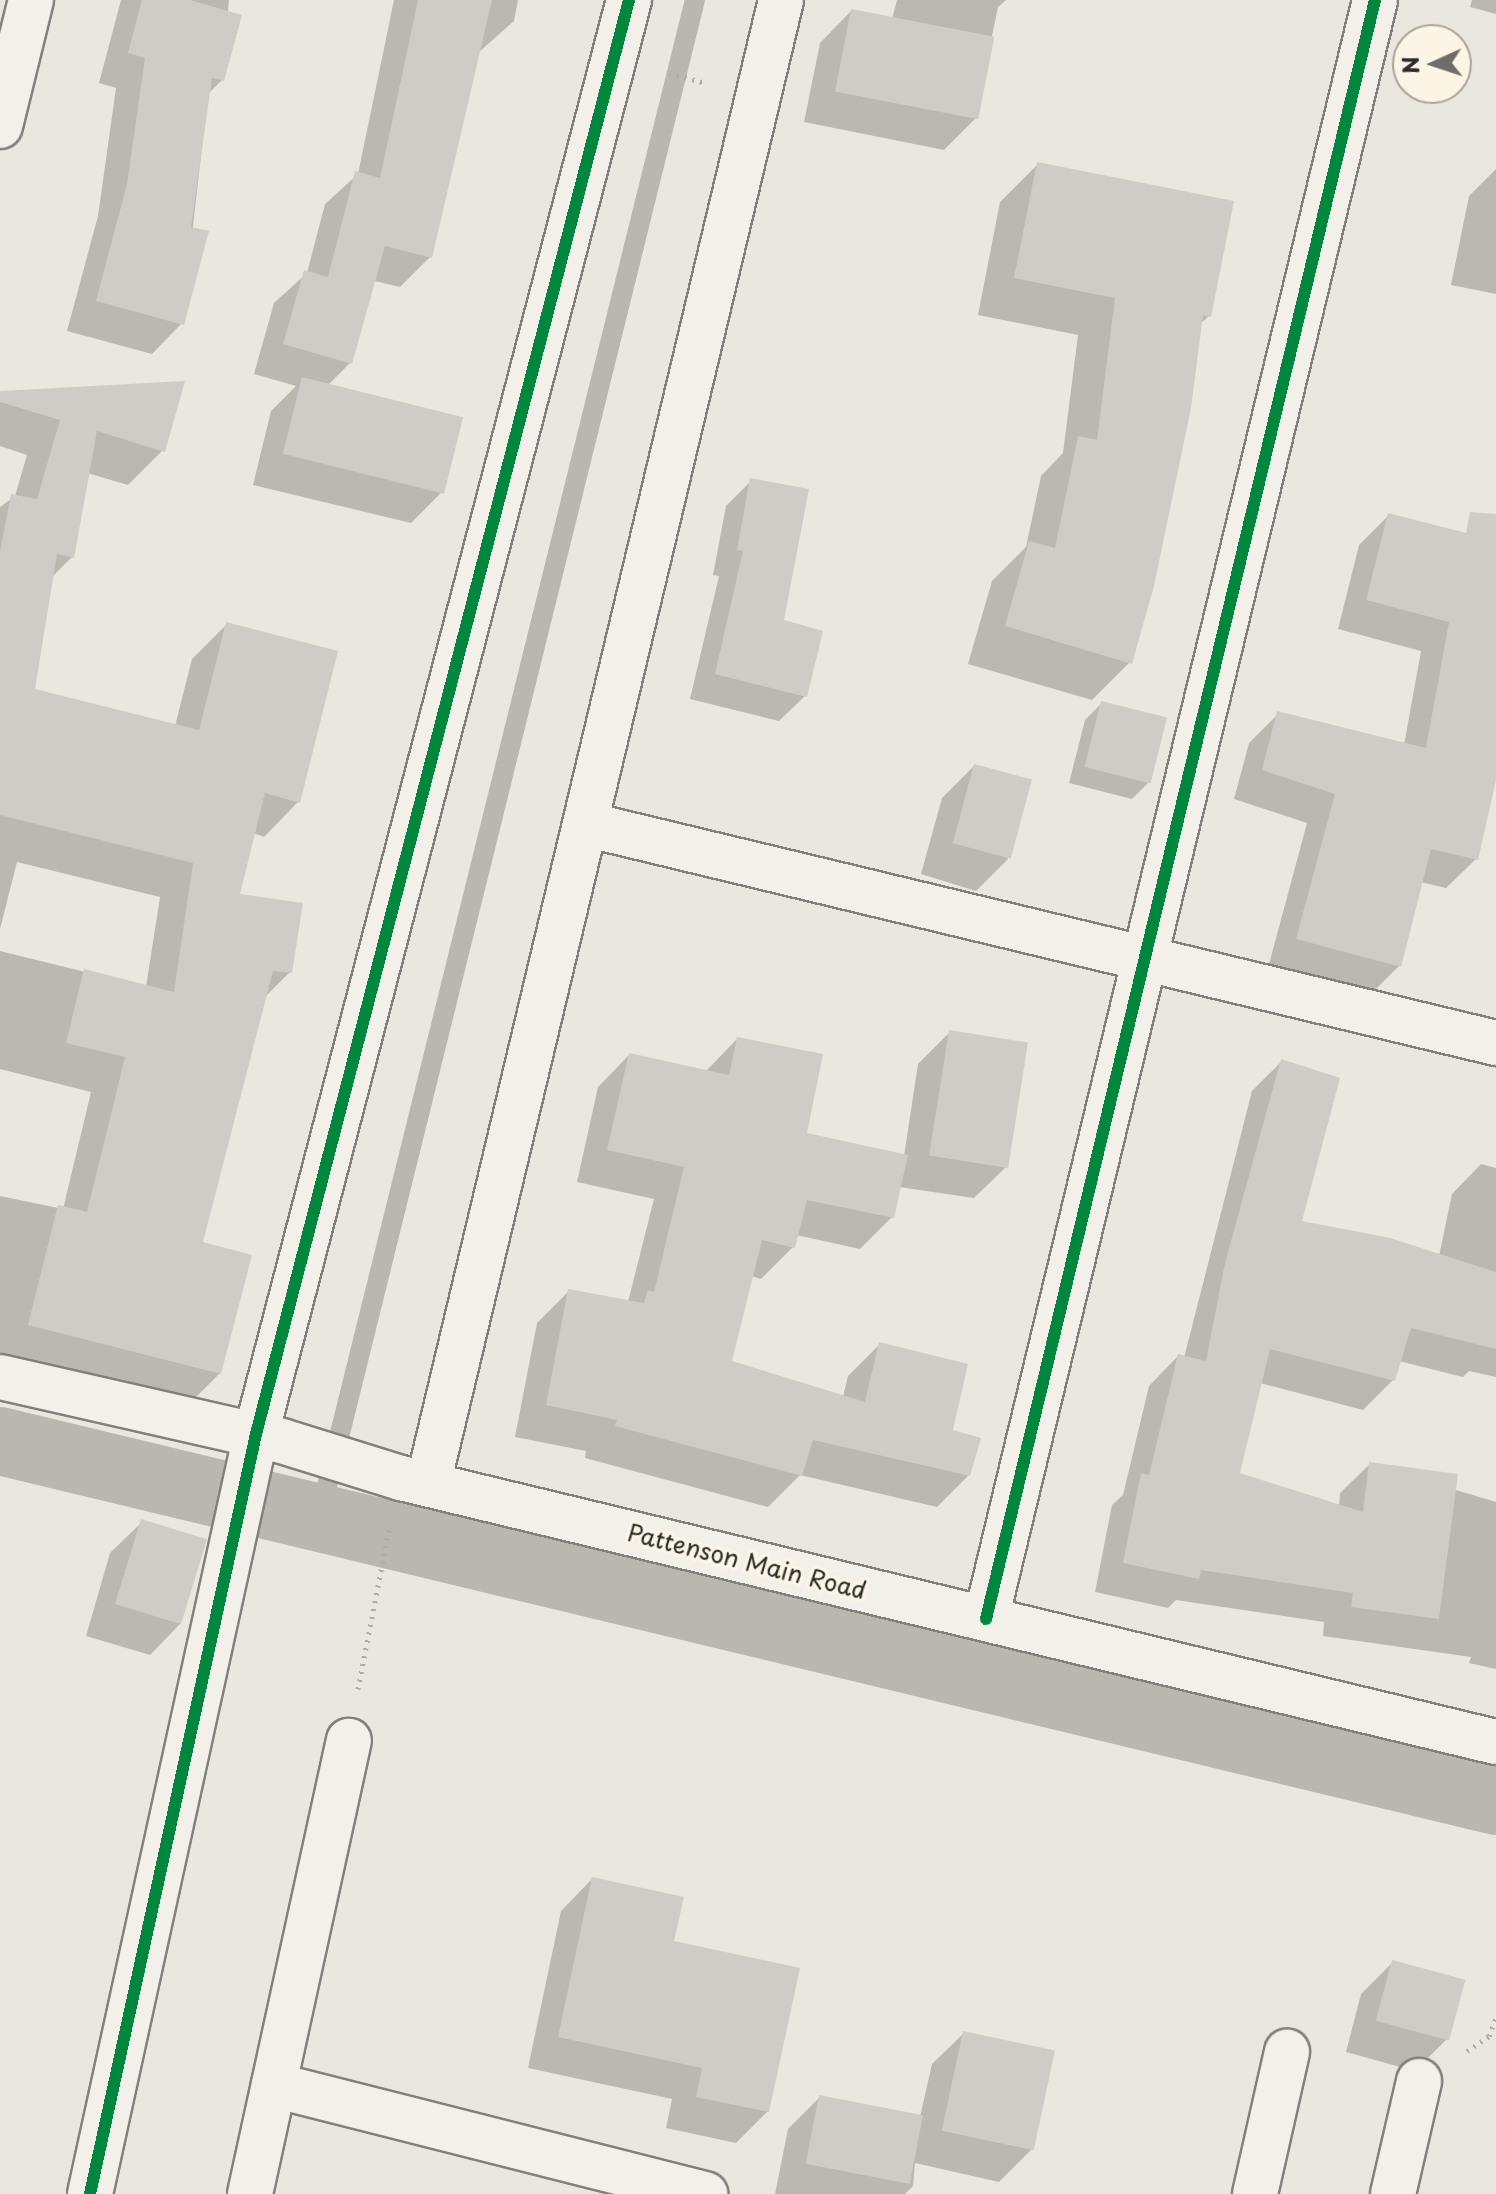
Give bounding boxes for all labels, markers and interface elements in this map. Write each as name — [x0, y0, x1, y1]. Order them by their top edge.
north arrow — [1392, 24, 1472, 104]
text: N — [1393, 56, 1426, 75]
street label: Pattenson Main Road — [625, 1517, 869, 1605]

